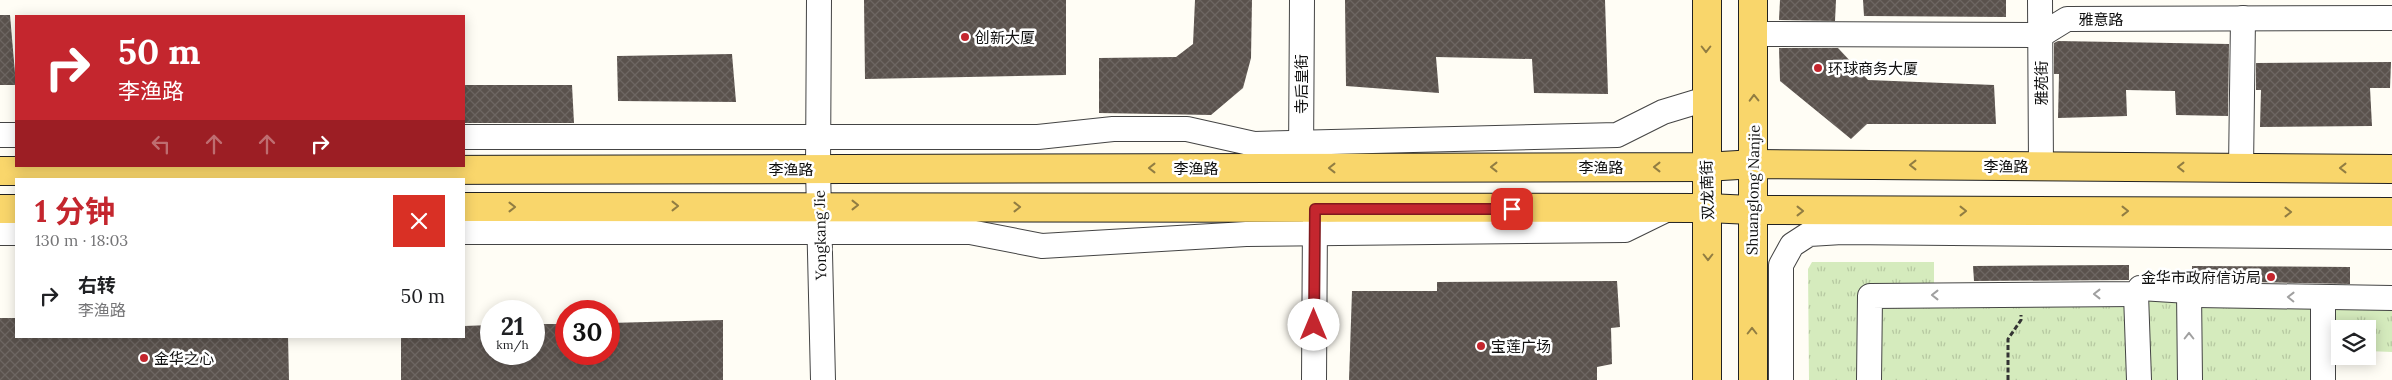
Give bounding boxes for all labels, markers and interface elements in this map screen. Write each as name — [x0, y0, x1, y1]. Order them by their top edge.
street label: 雅意路 — [2078, 10, 2124, 29]
place label: 创新大厦 — [975, 28, 1035, 47]
text: 50 m — [118, 29, 201, 74]
marker: 创新大厦 — [959, 31, 971, 43]
icon: right — [35, 35, 100, 100]
one-way arrow — [1701, 45, 1711, 53]
street label: 寺后皇街 — [1292, 54, 1311, 114]
place label: 环球商务大厦 — [1828, 59, 1918, 78]
street label: 雅苑街 — [2032, 60, 2051, 106]
marker: 环球商务大厦 — [1812, 62, 1824, 74]
text: 李渔路 — [118, 77, 184, 105]
one-way arrow — [1749, 94, 1759, 102]
street label: Shuanglong Nanjie — [1742, 125, 1764, 255]
icon: left — [147, 130, 175, 158]
icon: ahead — [200, 130, 228, 158]
icon: ahead — [253, 130, 281, 158]
icon: right — [306, 130, 334, 158]
street label: 李渔路 — [1983, 157, 2029, 176]
street label: 李渔路 — [1578, 158, 1624, 177]
street label: 李渔路 — [1173, 159, 1219, 178]
street label: 李渔路 — [768, 160, 814, 179]
street label: 双龙南街 — [1696, 160, 1718, 220]
one-way arrow — [1909, 160, 1917, 171]
one-way arrow — [1490, 162, 1498, 172]
one-way arrow — [1652, 162, 1660, 172]
one-way arrow — [2177, 162, 2184, 172]
one-way arrow — [1147, 163, 1155, 173]
one-way arrow — [1327, 163, 1335, 173]
one-way arrow — [2339, 163, 2347, 173]
pin — [1491, 188, 1533, 230]
street label: Yongkang Jie — [810, 190, 830, 281]
text: 1 分钟 — [35, 192, 115, 230]
button: close — [393, 195, 445, 247]
icon: arrive — [1498, 195, 1526, 223]
one-way arrow — [852, 200, 859, 210]
one-way arrow — [672, 201, 679, 211]
one-way arrow — [509, 202, 517, 212]
one-way arrow — [1014, 202, 1022, 212]
one-way arrow — [1796, 206, 1804, 216]
one-way arrow — [1959, 206, 1967, 216]
one-way arrow — [2121, 206, 2129, 217]
one-way arrow — [2284, 207, 2292, 217]
text: 130 m · 18:03 — [35, 230, 128, 250]
one-way arrow — [1703, 254, 1713, 261]
place label: 金华市政府信访局 — [2141, 268, 2261, 287]
marker: 金华市政府信访局 — [2265, 271, 2277, 283]
text: 右转 — [78, 273, 116, 297]
icon: right — [35, 282, 63, 310]
text: 50 m — [401, 284, 445, 308]
one-way arrow — [2093, 289, 2100, 299]
one-way arrow — [1930, 290, 1938, 300]
one-way arrow — [2287, 291, 2295, 302]
position arrow — [1287, 298, 1339, 350]
text: 李渔路 — [78, 300, 126, 320]
speed limit sign: 30 — [555, 300, 620, 365]
text: 21 — [501, 310, 524, 342]
map controls — [2331, 320, 2376, 365]
button: layers — [2331, 320, 2376, 365]
one-way arrow — [1747, 327, 1757, 335]
one-way arrow — [2184, 331, 2195, 339]
text: km/h — [496, 337, 529, 352]
place label: 宝莲广场 — [1491, 337, 1551, 356]
marker: 宝莲广场 — [1475, 340, 1487, 352]
place label: 金华之心 — [154, 349, 214, 368]
marker: 金华之心 — [138, 352, 150, 364]

